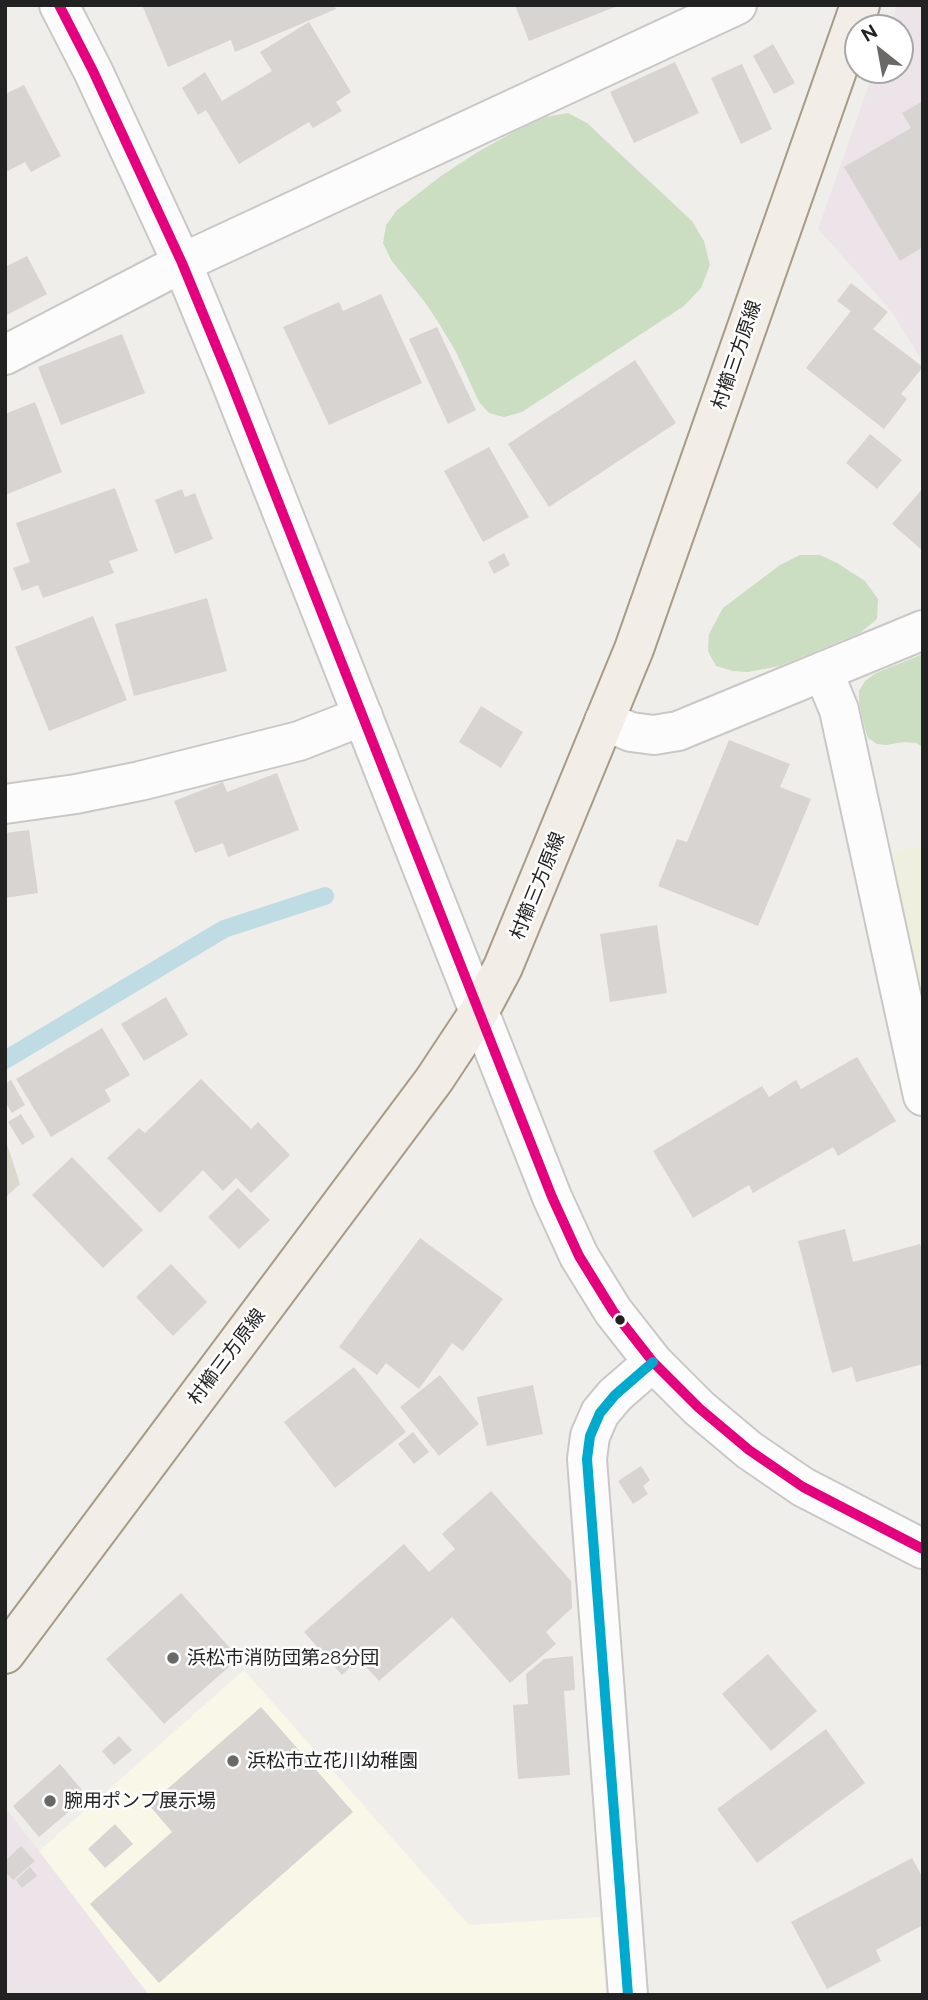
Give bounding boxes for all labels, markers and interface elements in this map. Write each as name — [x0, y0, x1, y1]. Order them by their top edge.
north arrow — [844, 14, 914, 84]
text: N — [857, 20, 881, 46]
street label: 村櫛三方原線 — [708, 297, 766, 413]
street label: 村櫛三方原線 — [506, 829, 570, 943]
street label: 村櫛三方原線 — [184, 1305, 270, 1409]
unlabelled marker — [613, 1313, 627, 1327]
place label: 浜松市消防団第28分団 — [187, 1647, 379, 1669]
marker: 浜松市消防団第28分団 — [165, 1650, 181, 1666]
place label: 浜松市立花川幼稚園 — [247, 1750, 418, 1772]
marker: 浜松市立花川幼稚園 — [225, 1753, 241, 1769]
place label: 腕用ポンプ展示場 — [64, 1790, 216, 1812]
marker: 腕用ポンプ展示場 — [42, 1793, 58, 1809]

